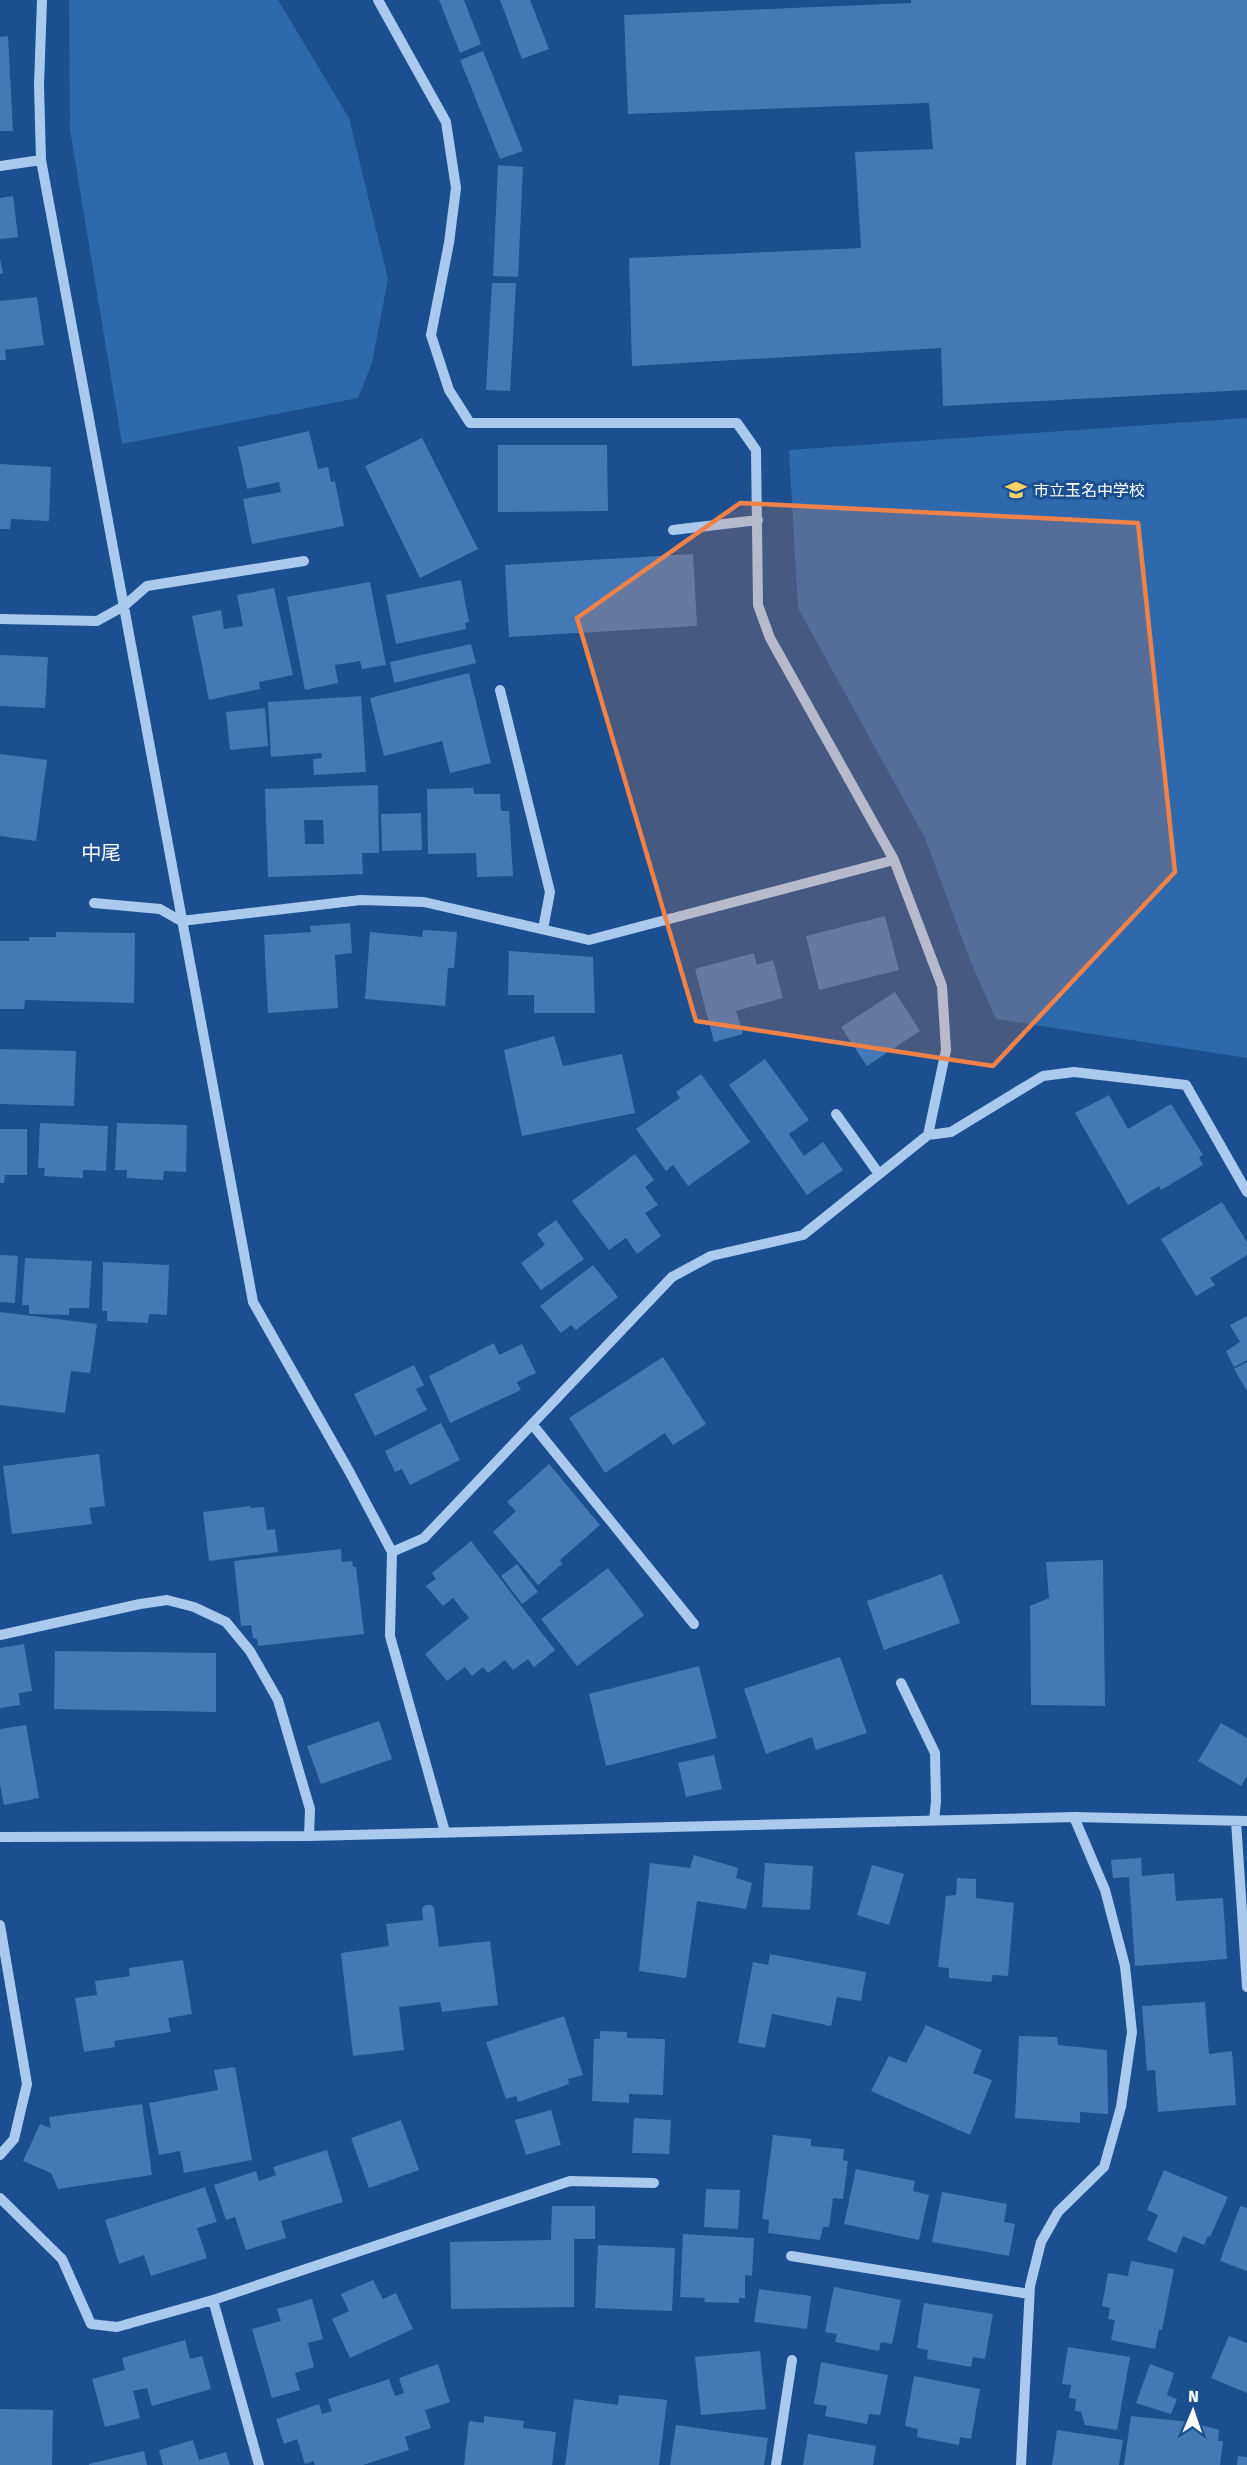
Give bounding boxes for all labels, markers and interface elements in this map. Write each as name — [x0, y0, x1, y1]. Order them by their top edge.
school or university icon: 市立玉名中学校 — [1004, 478, 1028, 502]
place label: 市立玉名中学校 — [1033, 481, 1145, 500]
district label: 中尾 — [81, 841, 121, 865]
north arrow — [1163, 2381, 1223, 2441]
text: N — [1188, 2387, 1199, 2406]

